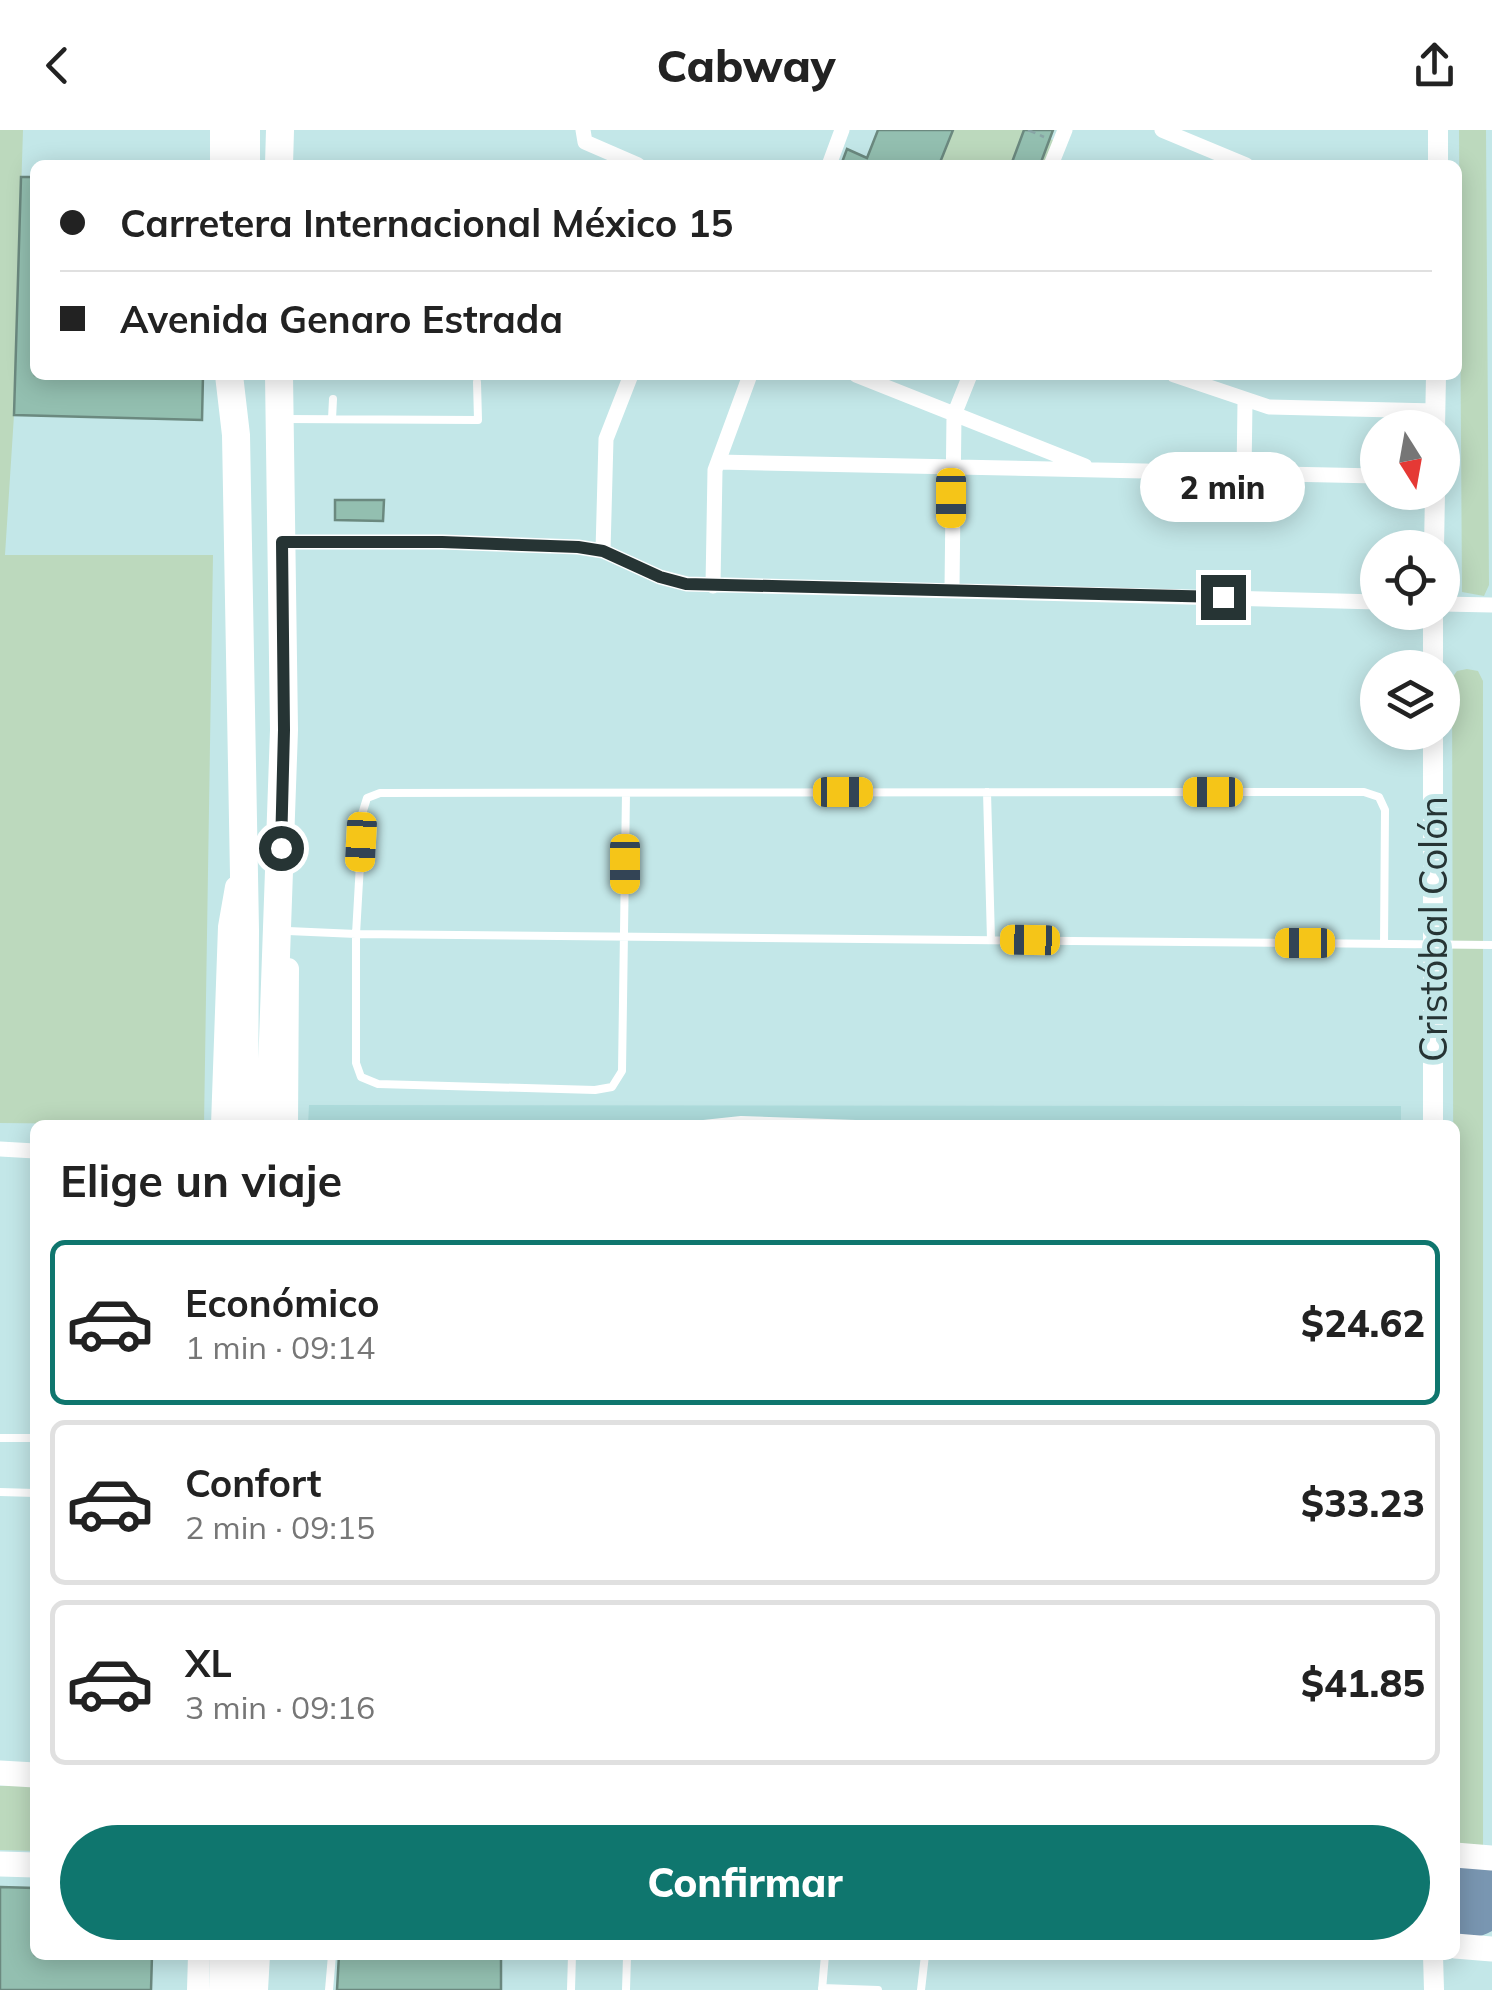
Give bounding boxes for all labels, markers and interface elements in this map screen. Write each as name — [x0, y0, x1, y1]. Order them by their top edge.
text: Cabway — [657, 37, 835, 93]
icon: back — [30, 38, 85, 93]
icon: share — [1407, 38, 1462, 93]
text: Carretera Internacional México 15 — [120, 199, 733, 247]
text: Avenida Genaro Estrada — [120, 295, 563, 343]
north arrow — [1360, 410, 1460, 510]
map controls — [1360, 410, 1460, 750]
callout: 2 min — [1140, 452, 1306, 522]
text: 2 min — [1180, 467, 1265, 507]
car — [936, 468, 966, 528]
button: locate — [1360, 530, 1460, 630]
route end — [1201, 575, 1246, 620]
button: layers — [1360, 650, 1460, 750]
car — [813, 777, 873, 807]
car — [1183, 777, 1243, 807]
street label: Cristóbal Colón — [1409, 796, 1457, 1062]
car — [344, 811, 378, 873]
route start — [259, 826, 304, 871]
car — [610, 834, 640, 894]
car — [1000, 924, 1060, 956]
car — [1275, 928, 1335, 958]
text: Elige un viaje — [60, 1152, 342, 1208]
icon: car — [65, 1278, 155, 1368]
text: Económico — [185, 1279, 380, 1327]
text: $24.62 — [1301, 1299, 1425, 1347]
text: 1 min · 09:14 — [185, 1327, 375, 1367]
icon: car — [65, 1458, 155, 1548]
text: Confort — [185, 1459, 322, 1507]
text: $33.23 — [1301, 1479, 1425, 1527]
text: 2 min · 09:15 — [185, 1507, 375, 1547]
icon: car — [65, 1638, 155, 1728]
text: XL — [185, 1639, 232, 1687]
text: $41.85 — [1301, 1659, 1425, 1707]
text: 3 min · 09:16 — [185, 1687, 375, 1727]
button: Confirmar — [60, 1825, 1430, 1940]

